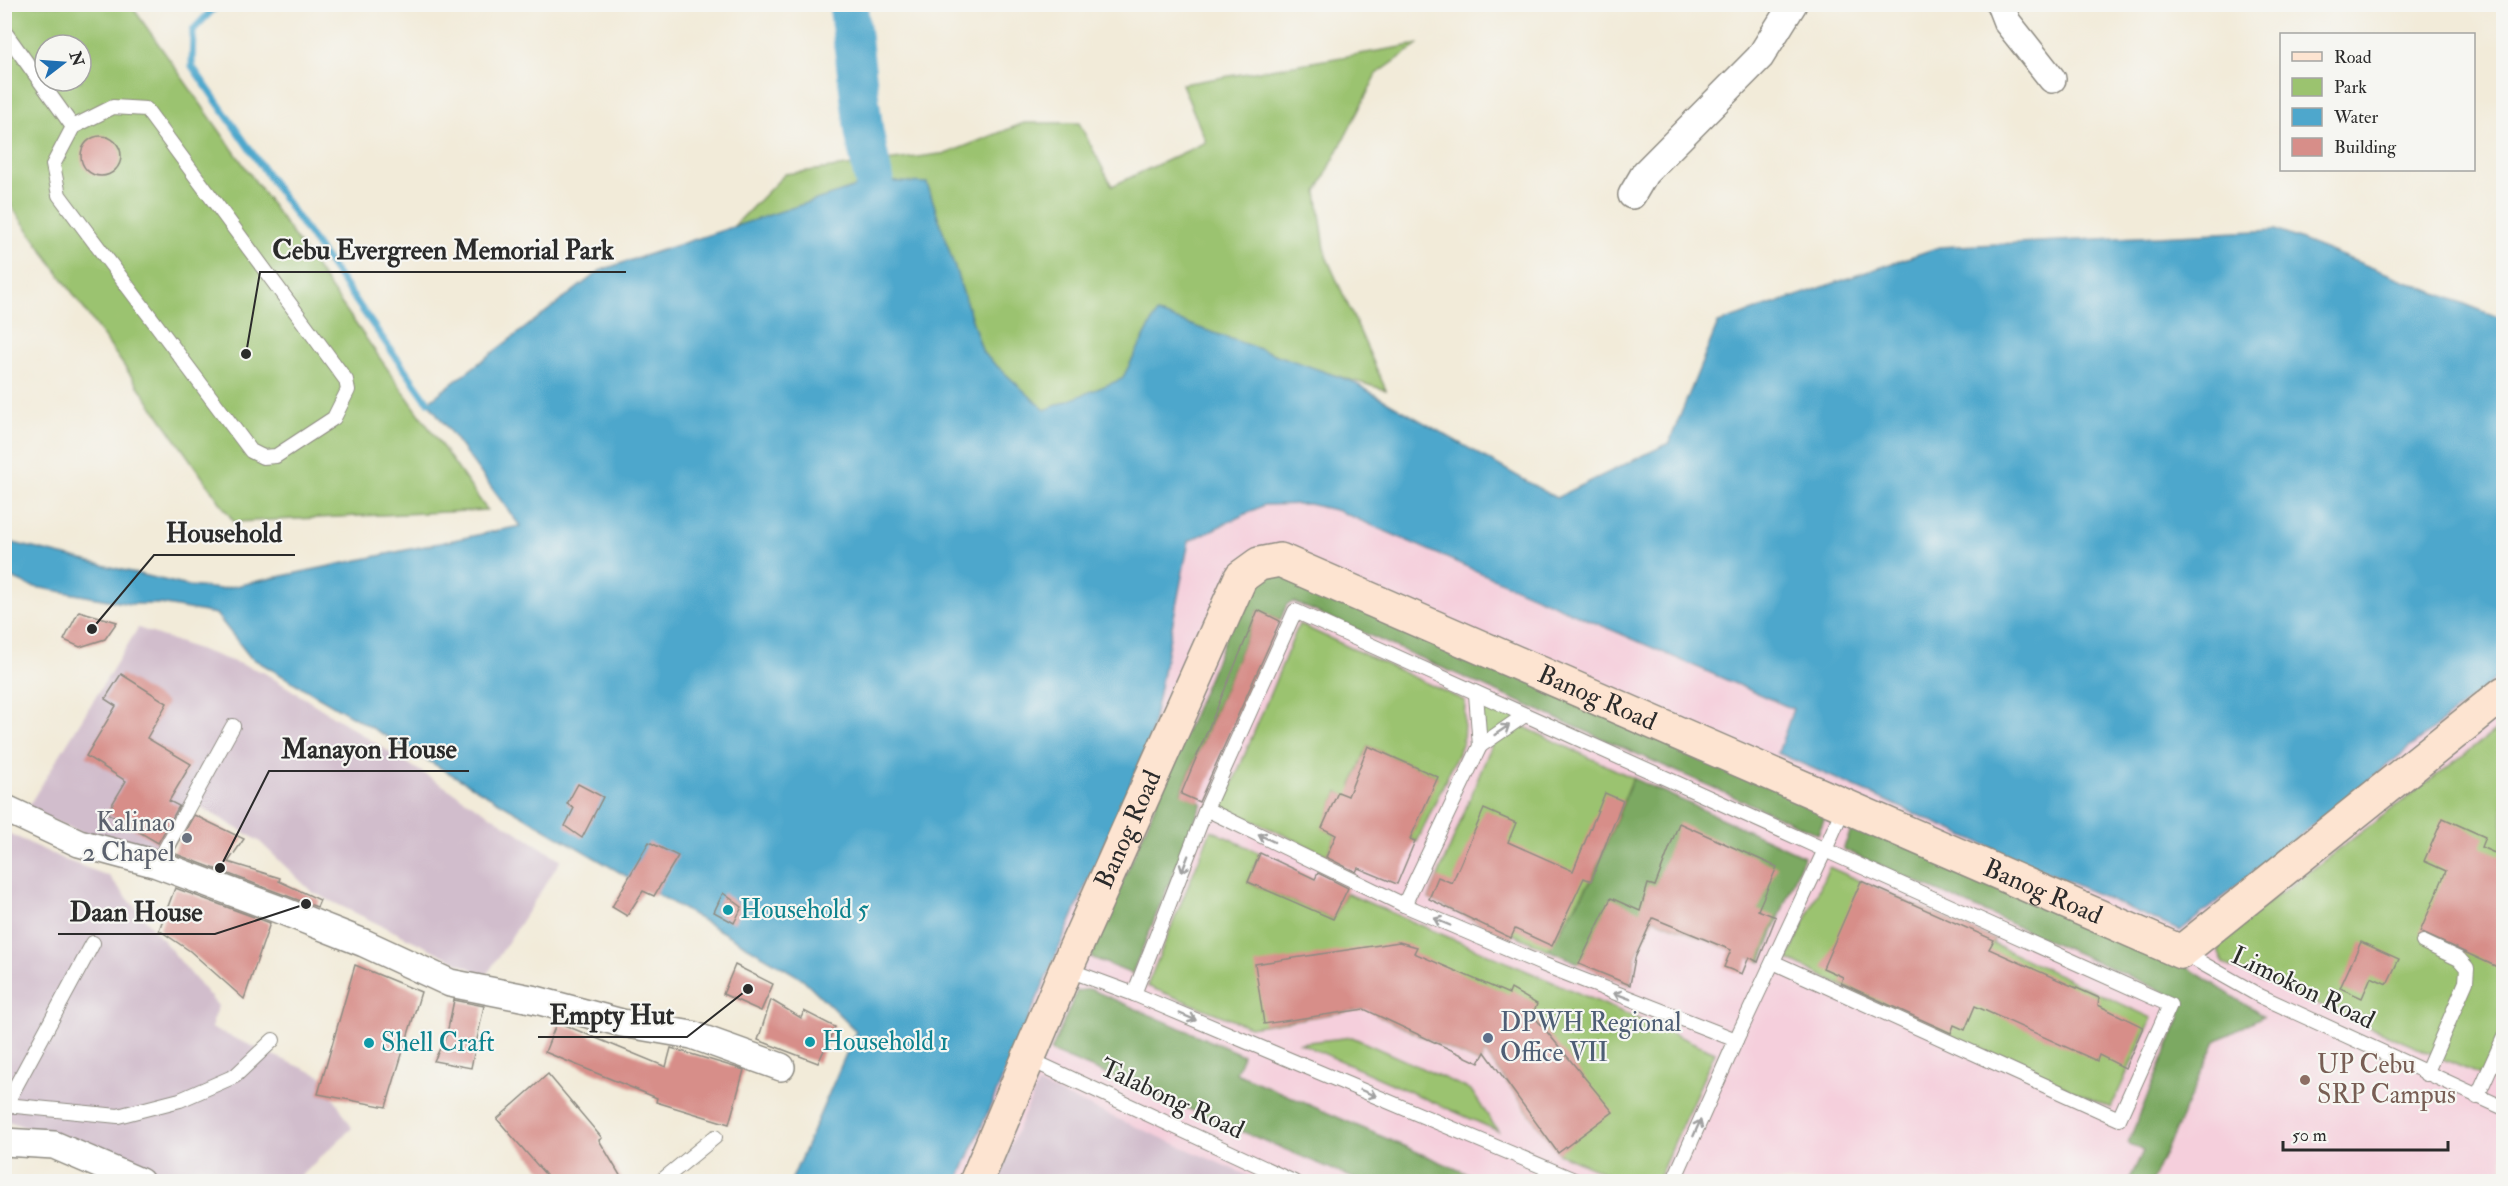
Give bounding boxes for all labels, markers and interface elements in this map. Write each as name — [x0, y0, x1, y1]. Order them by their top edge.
north arrow — [33, 33, 93, 93]
legend — [2280, 33, 2475, 171]
text: Road — [2334, 46, 2372, 69]
text: N — [64, 48, 88, 69]
text: Park — [2334, 76, 2367, 99]
text: Water — [2333, 106, 2378, 129]
text: Building — [2334, 136, 2397, 159]
callout: Cebu Evergreen Memorial Park — [260, 227, 626, 272]
text: Cebu Evergreen Memorial Park — [272, 234, 615, 268]
callout: Household — [154, 510, 295, 555]
text: Household — [166, 517, 283, 550]
street label: Banog Road — [1533, 658, 1662, 738]
one-way arrow — [1493, 724, 1510, 736]
callout: Manayon House — [269, 726, 469, 771]
text: Manayon House — [280, 733, 457, 767]
street label: Banog Road — [1088, 765, 1169, 894]
place label: Kalinao 2 Chapel — [82, 807, 175, 870]
marker: Kalinao 2 Chapel — [180, 831, 194, 845]
one-way arrow — [1257, 832, 1275, 844]
street label: Banog Road — [1979, 852, 2107, 932]
one-way arrow — [1179, 854, 1190, 873]
callout: Daan House — [58, 889, 215, 934]
place label: Household 5 — [740, 894, 870, 926]
text: Daan House — [69, 896, 203, 929]
marker: Household 5 — [721, 903, 735, 917]
one-way arrow — [1433, 915, 1451, 926]
street label: Limokon Road — [2226, 939, 2380, 1037]
one-way arrow — [1613, 989, 1632, 1000]
callout: Empty Hut — [538, 992, 687, 1037]
text: Empty Hut — [550, 999, 675, 1033]
place label: DPWH Regional Office VII — [1500, 1007, 1682, 1069]
one-way arrow — [1178, 1012, 1196, 1023]
place label: Household 1 — [822, 1026, 949, 1058]
place label: Shell Craft — [381, 1027, 495, 1059]
marker: DPWH Regional Office VII — [1481, 1031, 1495, 1045]
marker: Household 1 — [803, 1035, 817, 1049]
marker: Shell Craft — [362, 1036, 376, 1050]
place label: UP Cebu SRP Campus — [2317, 1049, 2456, 1112]
street label: Talabong Road — [1095, 1052, 1250, 1146]
marker: UP Cebu SRP Campus — [2298, 1073, 2312, 1087]
one-way arrow — [1358, 1088, 1376, 1099]
scale bar — [2283, 1114, 2448, 1152]
one-way arrow — [1692, 1119, 1703, 1137]
text: 50 m — [2292, 1124, 2327, 1147]

